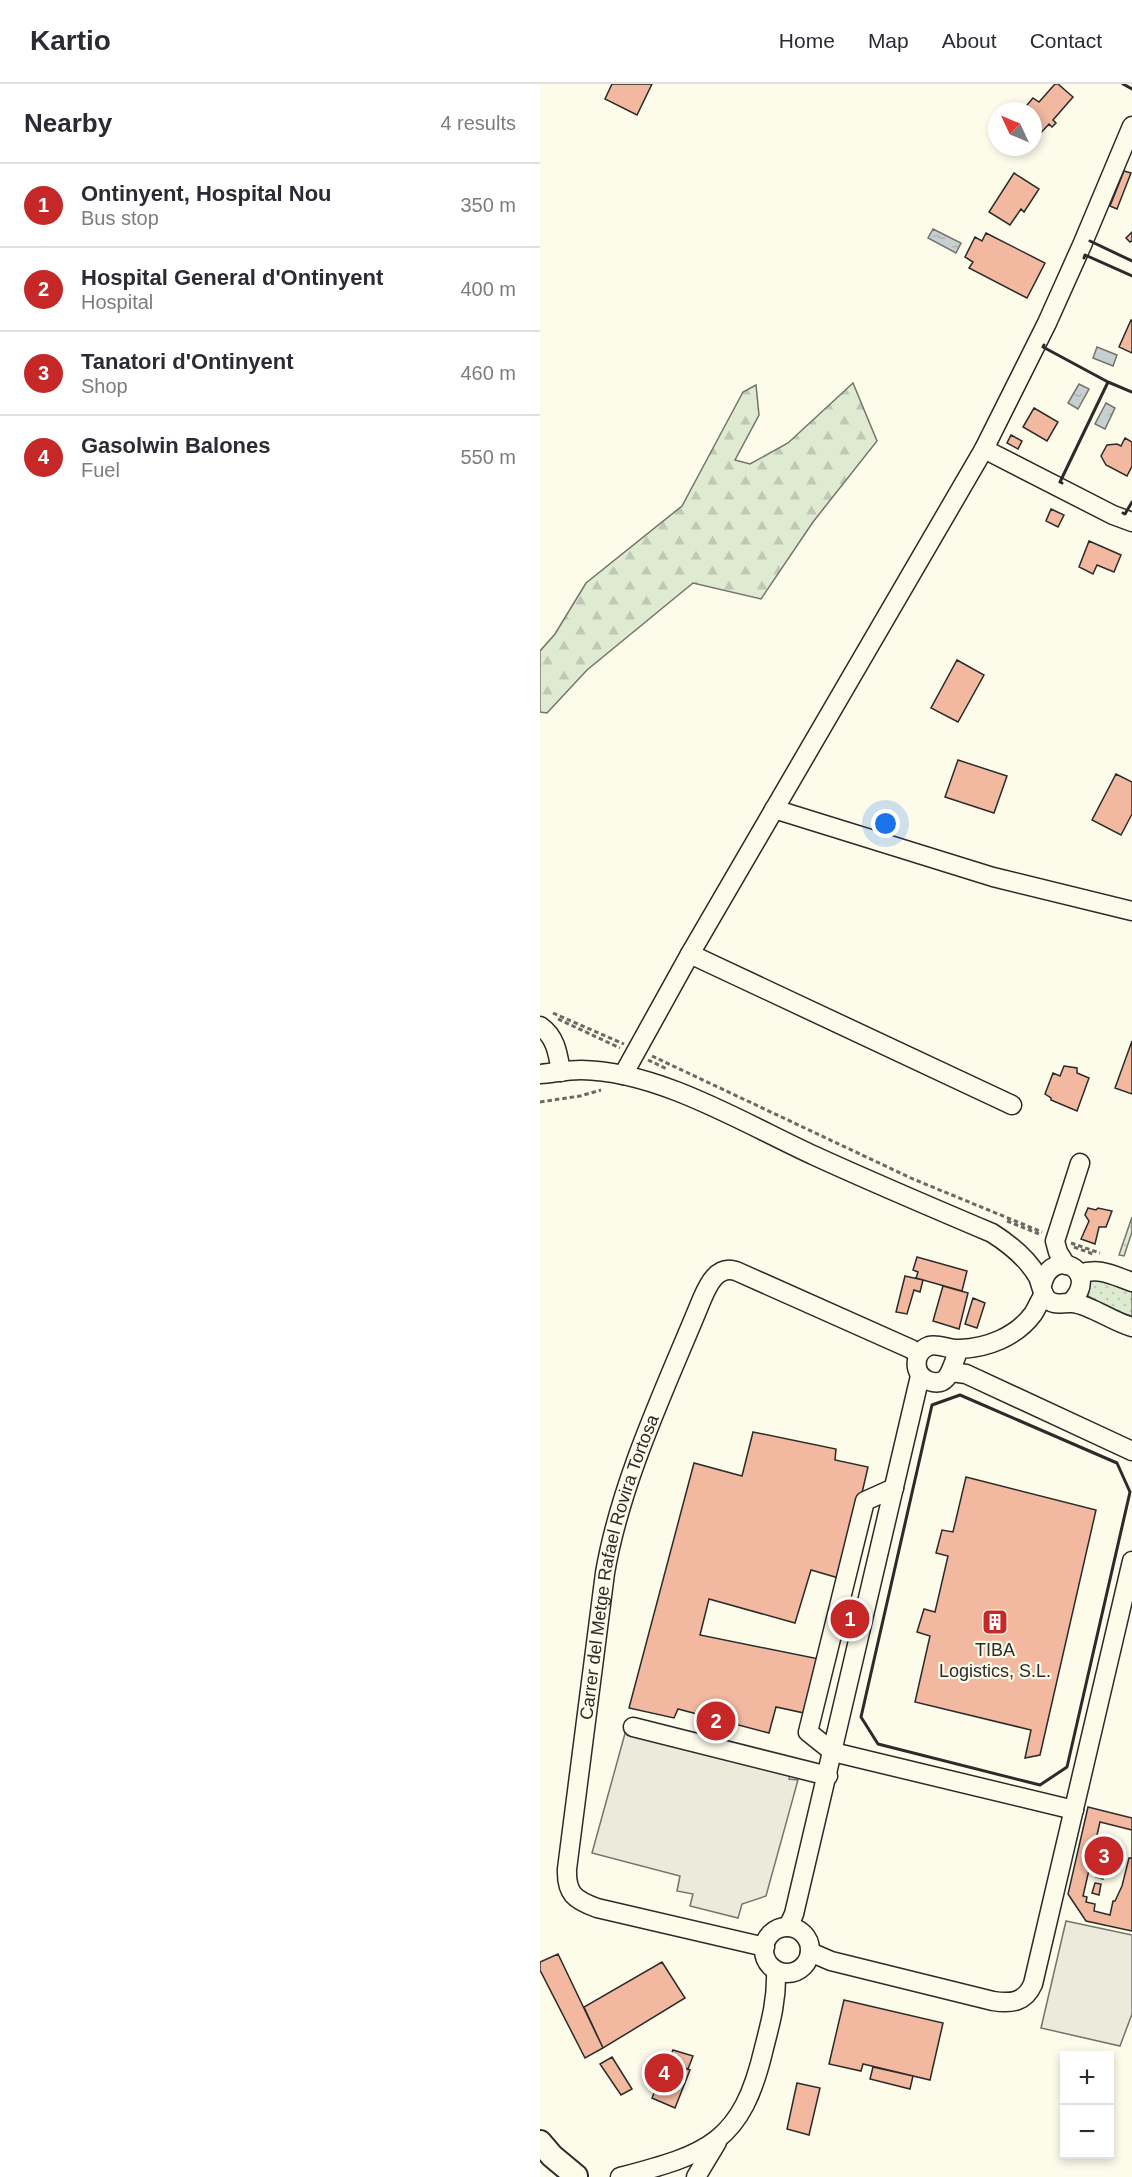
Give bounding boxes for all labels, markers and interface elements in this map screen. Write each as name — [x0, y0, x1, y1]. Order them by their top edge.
text: Kartio — [30, 25, 111, 56]
text: Home — [779, 29, 835, 52]
text: Map — [868, 29, 909, 52]
text: About — [942, 29, 997, 52]
text: Contact — [1030, 29, 1102, 52]
north arrow — [988, 102, 1042, 156]
text: Nearby — [24, 108, 112, 138]
text: 4 results — [440, 112, 516, 134]
text: Ontinyent, Hospital Nou — [81, 181, 332, 206]
text: 1 — [38, 194, 49, 216]
text: 350 m — [460, 194, 516, 216]
text: Bus stop — [81, 207, 159, 229]
text: Hospital General d'Ontinyent — [81, 265, 383, 290]
text: 2 — [38, 278, 49, 300]
text: 400 m — [460, 278, 516, 300]
text: Hospital — [81, 291, 153, 313]
text: Tanatori d'Ontinyent — [81, 349, 294, 374]
text: 3 — [38, 362, 49, 384]
text: 460 m — [460, 362, 516, 384]
text: Shop — [81, 375, 128, 397]
text: Gasolwin Balones — [81, 433, 271, 458]
text: 4 — [38, 446, 49, 468]
text: 550 m — [460, 446, 516, 468]
text: Fuel — [81, 459, 120, 481]
your location — [871, 809, 900, 838]
street label: Carrer del Metge Rafael Rovira Tortosa — [576, 1411, 663, 1721]
pin: 1 — [830, 1596, 870, 1642]
building icon: TIBA Logistics, S.L. — [980, 1607, 1010, 1637]
place label: TIBA Logistics, S.L. — [939, 1640, 1051, 1681]
pin: 2 — [696, 1698, 735, 1744]
pin: 3 — [1084, 1834, 1124, 1878]
pin: 4 — [644, 2050, 684, 2096]
map controls — [1060, 2051, 1114, 2159]
button: + — [1060, 2051, 1114, 2105]
button: − — [1060, 2105, 1114, 2159]

